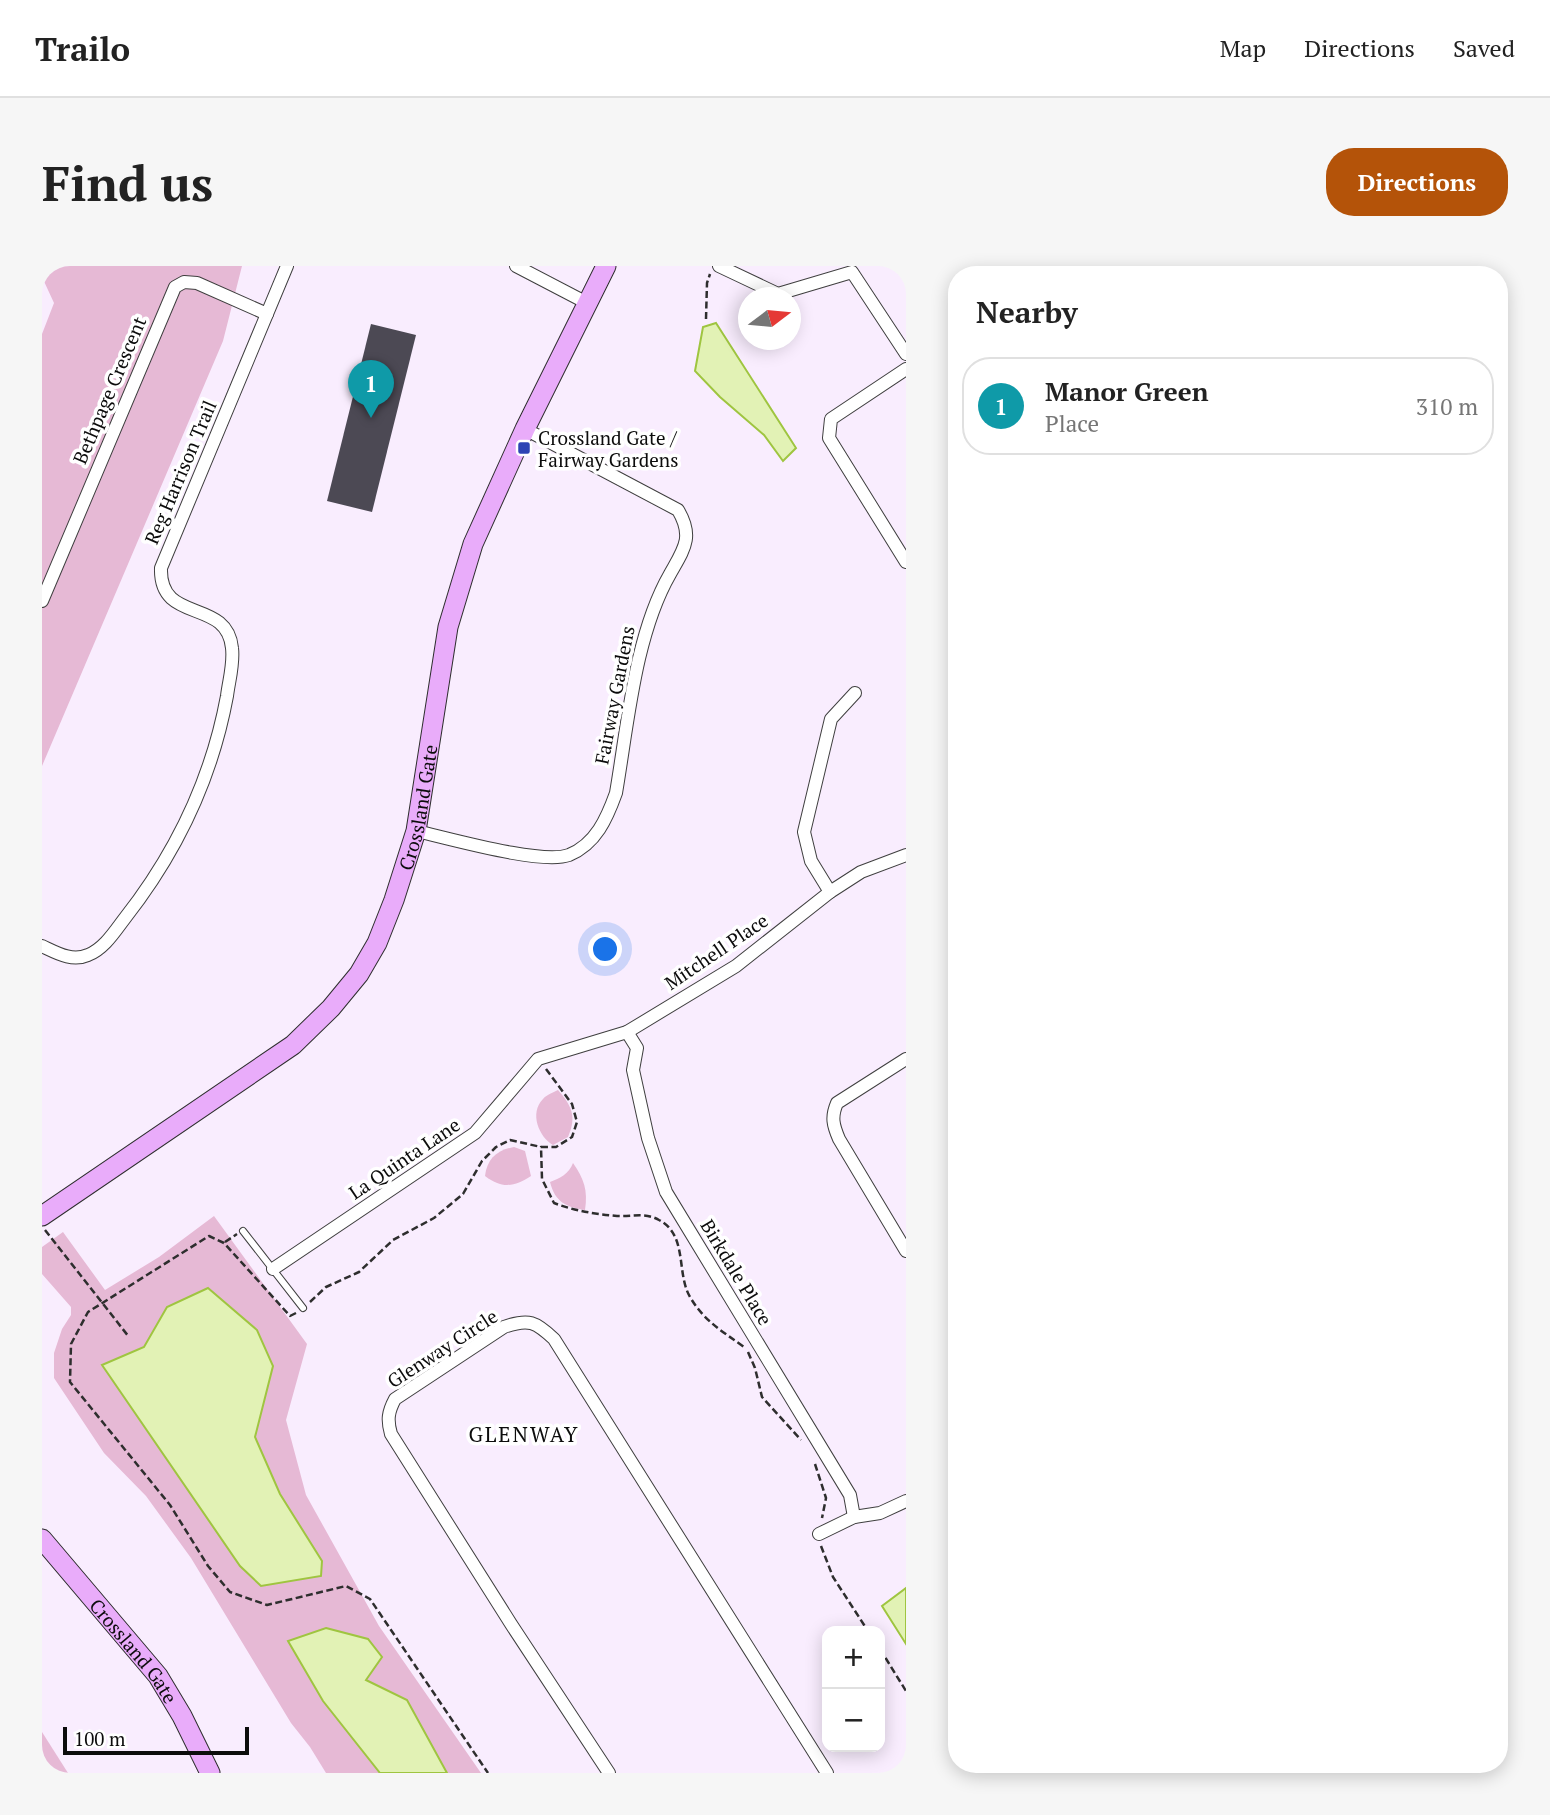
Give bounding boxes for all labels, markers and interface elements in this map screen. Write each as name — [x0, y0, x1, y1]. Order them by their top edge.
text: Trailo — [35, 27, 130, 70]
text: Map — [1220, 32, 1266, 64]
text: Directions — [1304, 32, 1415, 64]
text: Saved — [1453, 32, 1515, 64]
button: Directions — [1326, 148, 1508, 216]
text: Find us — [42, 150, 213, 215]
north arrow — [738, 287, 801, 350]
text: Nearby — [976, 292, 1078, 332]
street label: Bethpage Crescent — [67, 313, 151, 467]
pin: 1 — [348, 360, 394, 418]
text: Manor Green — [1045, 374, 1208, 408]
text: 1 — [995, 391, 1008, 422]
text: 310 m — [1416, 391, 1478, 422]
street label: Reg Harrison Trail — [138, 396, 222, 548]
text: Place — [1045, 408, 1099, 439]
place label: Crossland Gate / Fairway Gardens — [538, 425, 678, 472]
marker: Crossland Gate / Fairway Gardens — [516, 440, 532, 456]
street label: Fairway Gardens — [588, 624, 640, 766]
street label: Crossland Gate — [392, 743, 442, 873]
street label: Mitchell Place — [659, 907, 773, 995]
your location — [588, 932, 622, 966]
street label: La Quinta Lane — [344, 1112, 464, 1204]
street label: Birkdale Place — [696, 1214, 778, 1330]
street label: Glenway Circle — [382, 1303, 502, 1393]
district label: GLENWAY — [468, 1420, 580, 1448]
street label: Crossland Gate — [85, 1593, 184, 1708]
map controls — [822, 1626, 885, 1752]
button: + — [822, 1626, 885, 1689]
button: − — [822, 1689, 885, 1752]
scale bar — [63, 1724, 248, 1756]
text: 100 m — [74, 1726, 125, 1751]

